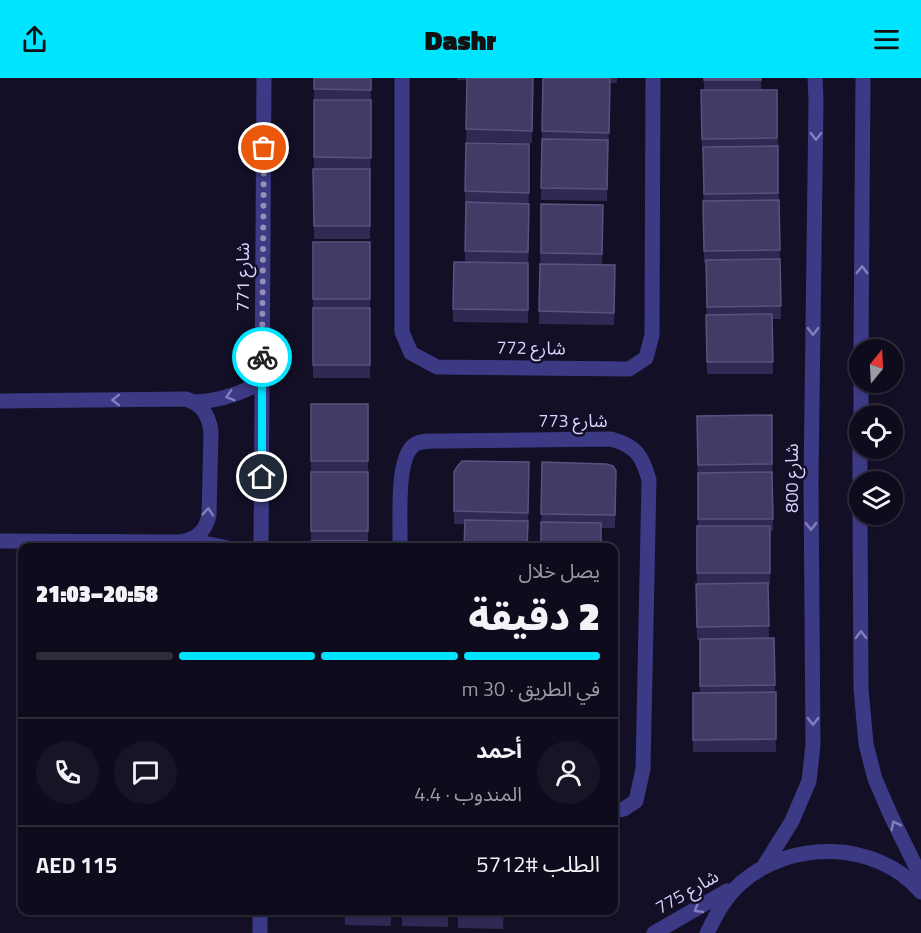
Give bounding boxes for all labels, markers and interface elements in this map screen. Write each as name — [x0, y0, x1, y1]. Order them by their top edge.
text: Dashr — [425, 19, 496, 60]
icon: share — [18, 23, 51, 56]
icon: menu — [870, 23, 903, 56]
pin — [238, 122, 289, 173]
icon: bag — [247, 131, 280, 164]
one-way arrow — [810, 132, 822, 141]
street label: شارع 771 — [229, 242, 257, 312]
one-way arrow — [856, 266, 868, 275]
courier — [232, 327, 292, 387]
one-way arrow — [807, 327, 819, 336]
street label: شارع 772 — [496, 333, 566, 363]
north arrow — [849, 339, 903, 393]
map controls — [849, 339, 903, 525]
icon: bike — [246, 341, 279, 374]
one-way arrow — [225, 389, 236, 401]
one-way arrow — [111, 394, 120, 406]
button: locate — [849, 405, 903, 459]
street label: شارع 773 — [538, 407, 608, 435]
street label: شارع 800 — [778, 443, 806, 513]
pin — [236, 451, 287, 502]
icon: home — [245, 460, 278, 493]
button: layers — [849, 471, 903, 525]
one-way arrow — [201, 507, 214, 516]
one-way arrow — [805, 522, 817, 531]
text: يصل خلال — [518, 555, 600, 586]
text: 20:58–21:03 — [36, 577, 158, 611]
text: 2 دقيقة — [468, 586, 600, 645]
one-way arrow — [855, 631, 867, 640]
text: في الطريق · 30 m — [462, 673, 600, 704]
one-way arrow — [807, 717, 819, 726]
text: أحمد — [476, 733, 522, 767]
button: phone — [36, 741, 99, 804]
button: chat — [114, 741, 177, 804]
button: person — [537, 741, 600, 804]
text: المندوب · 4.4 — [414, 778, 522, 809]
one-way arrow — [891, 820, 903, 831]
text: الطلب #5712 — [476, 847, 600, 881]
text: AED 115 — [36, 848, 117, 882]
street label: شارع 775 — [650, 863, 724, 921]
one-way arrow — [693, 902, 704, 914]

